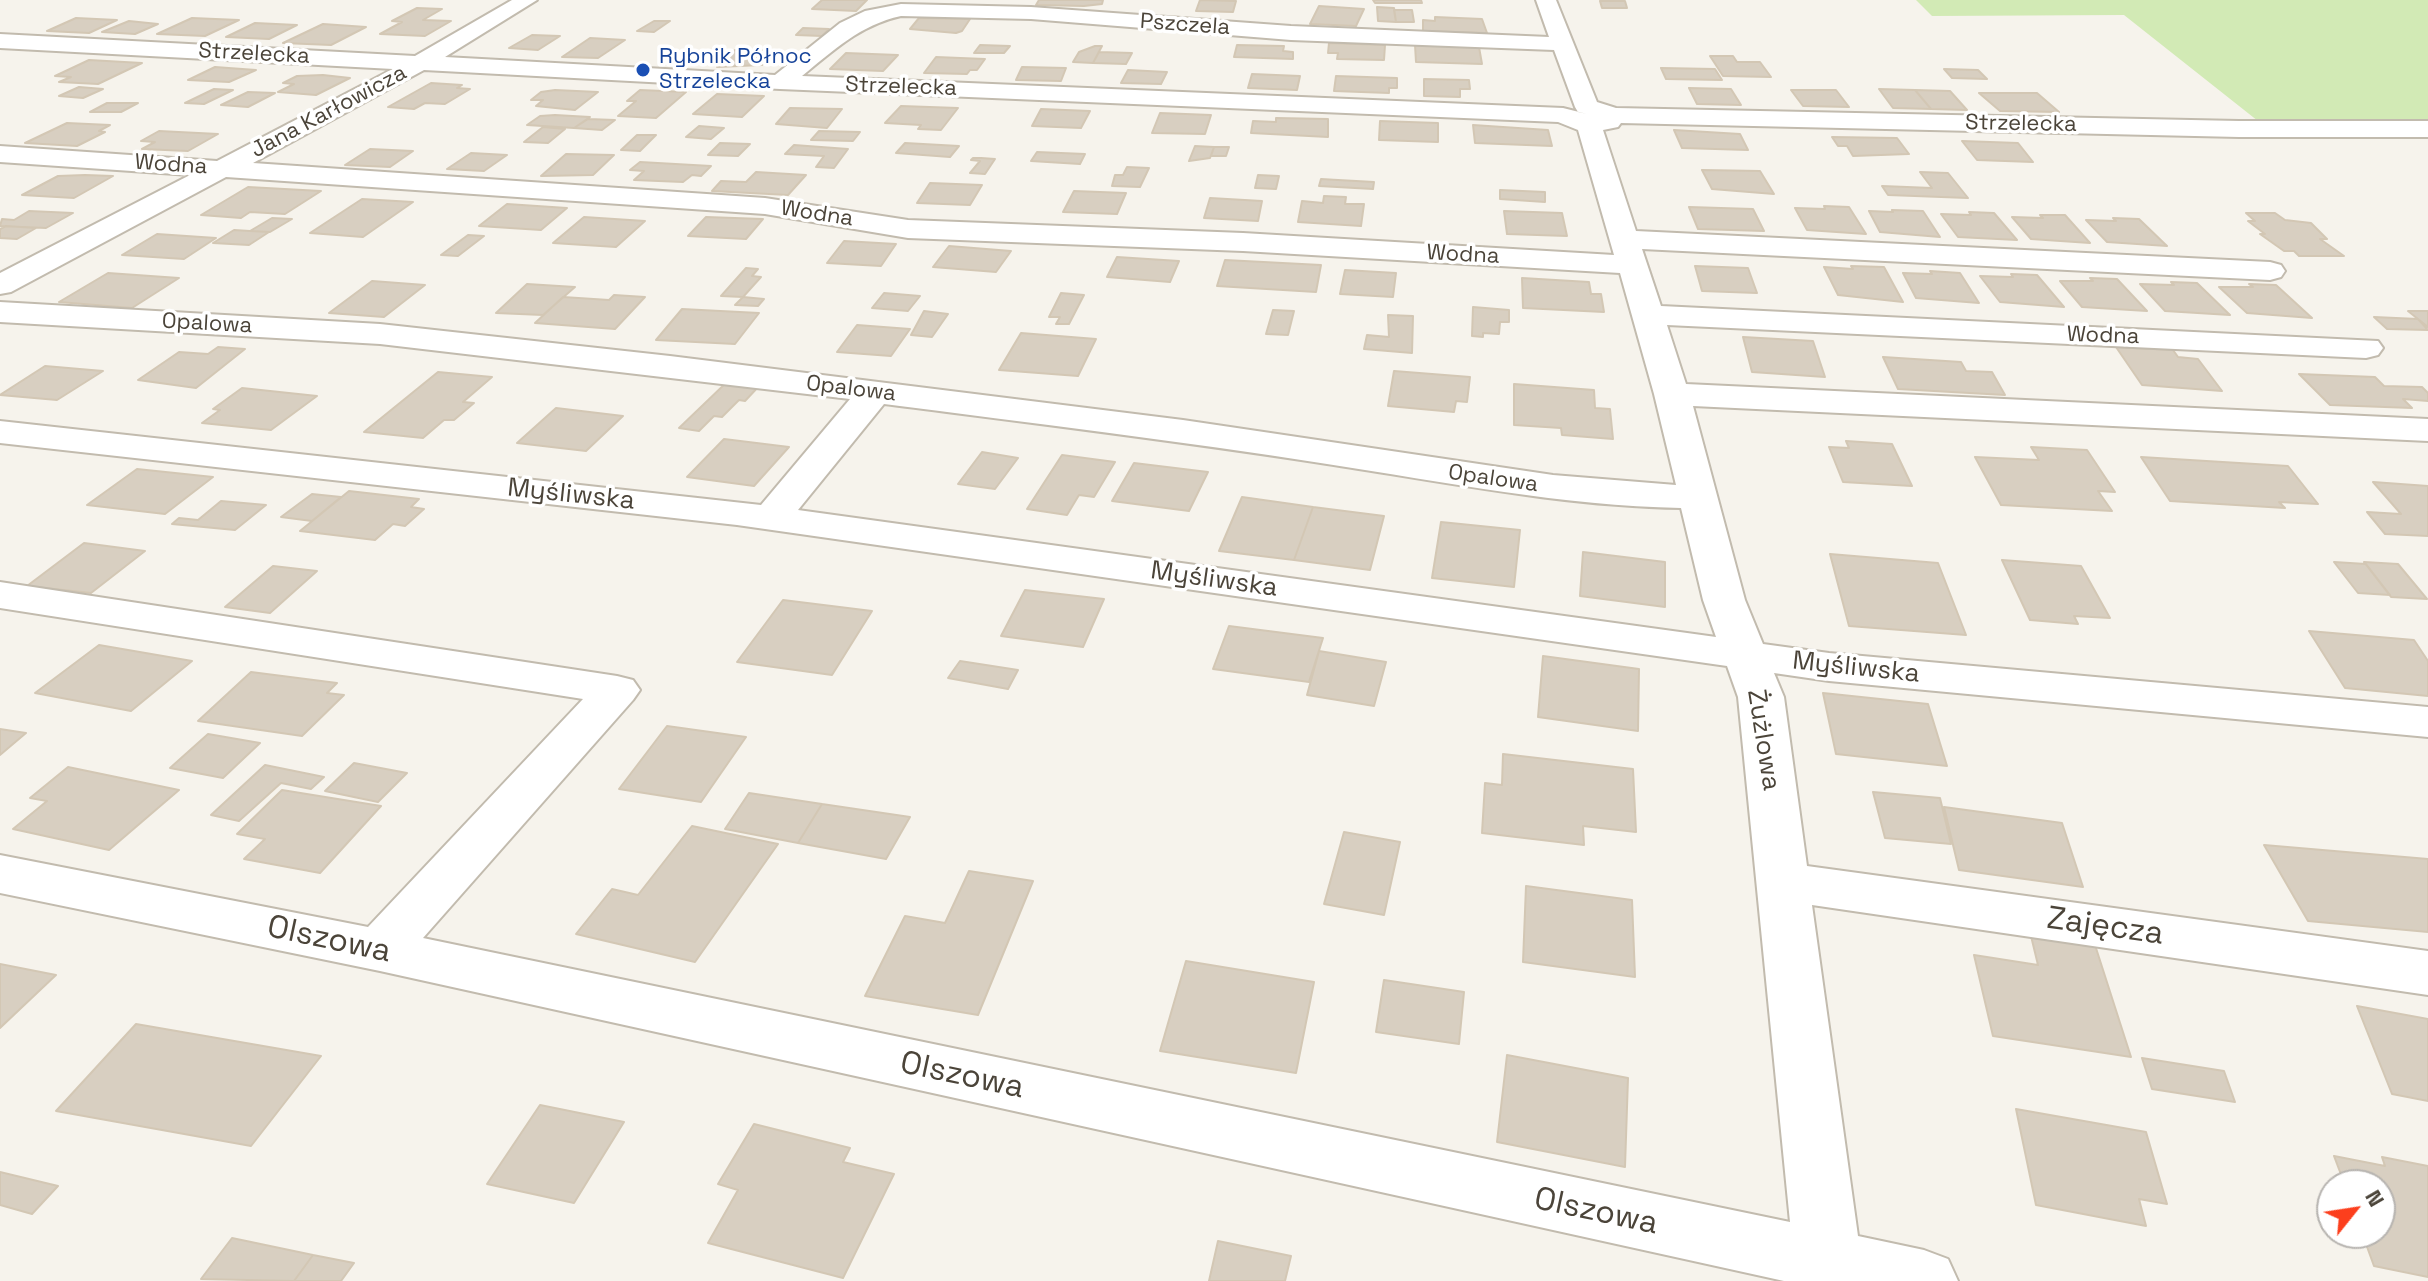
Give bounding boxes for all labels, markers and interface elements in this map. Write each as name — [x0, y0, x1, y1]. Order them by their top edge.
street label: Pszczela — [1139, 9, 1231, 41]
street label: Strzelecka — [198, 38, 310, 70]
place label: Rybnik Północ Strzelecka — [659, 44, 812, 96]
street label: Jana Karłowicza — [247, 60, 411, 164]
marker: Rybnik Północ Strzelecka — [634, 61, 652, 79]
street label: Strzelecka — [845, 72, 957, 102]
street label: Strzelecka — [1965, 110, 2077, 138]
street label: Wodna — [134, 149, 208, 181]
street label: Wodna — [779, 195, 855, 233]
street label: Wodna — [1426, 240, 1500, 270]
street label: Opalowa — [161, 308, 253, 340]
street label: Wodna — [2066, 322, 2140, 350]
street label: Opalowa — [805, 370, 897, 408]
street label: Opalowa — [1446, 460, 1540, 498]
street label: Myśliwska — [506, 473, 636, 517]
street label: Myśliwska — [1149, 556, 1279, 604]
street label: Myśliwska — [1791, 646, 1921, 690]
street label: Żużlowa — [1740, 687, 1786, 793]
street label: Zajęcza — [2044, 900, 2166, 954]
street label: Olszowa — [264, 908, 394, 972]
street label: Olszowa — [897, 1044, 1027, 1108]
north arrow — [2316, 1169, 2396, 1249]
street label: Olszowa — [1531, 1180, 1661, 1244]
text: N — [2359, 1185, 2391, 1211]

